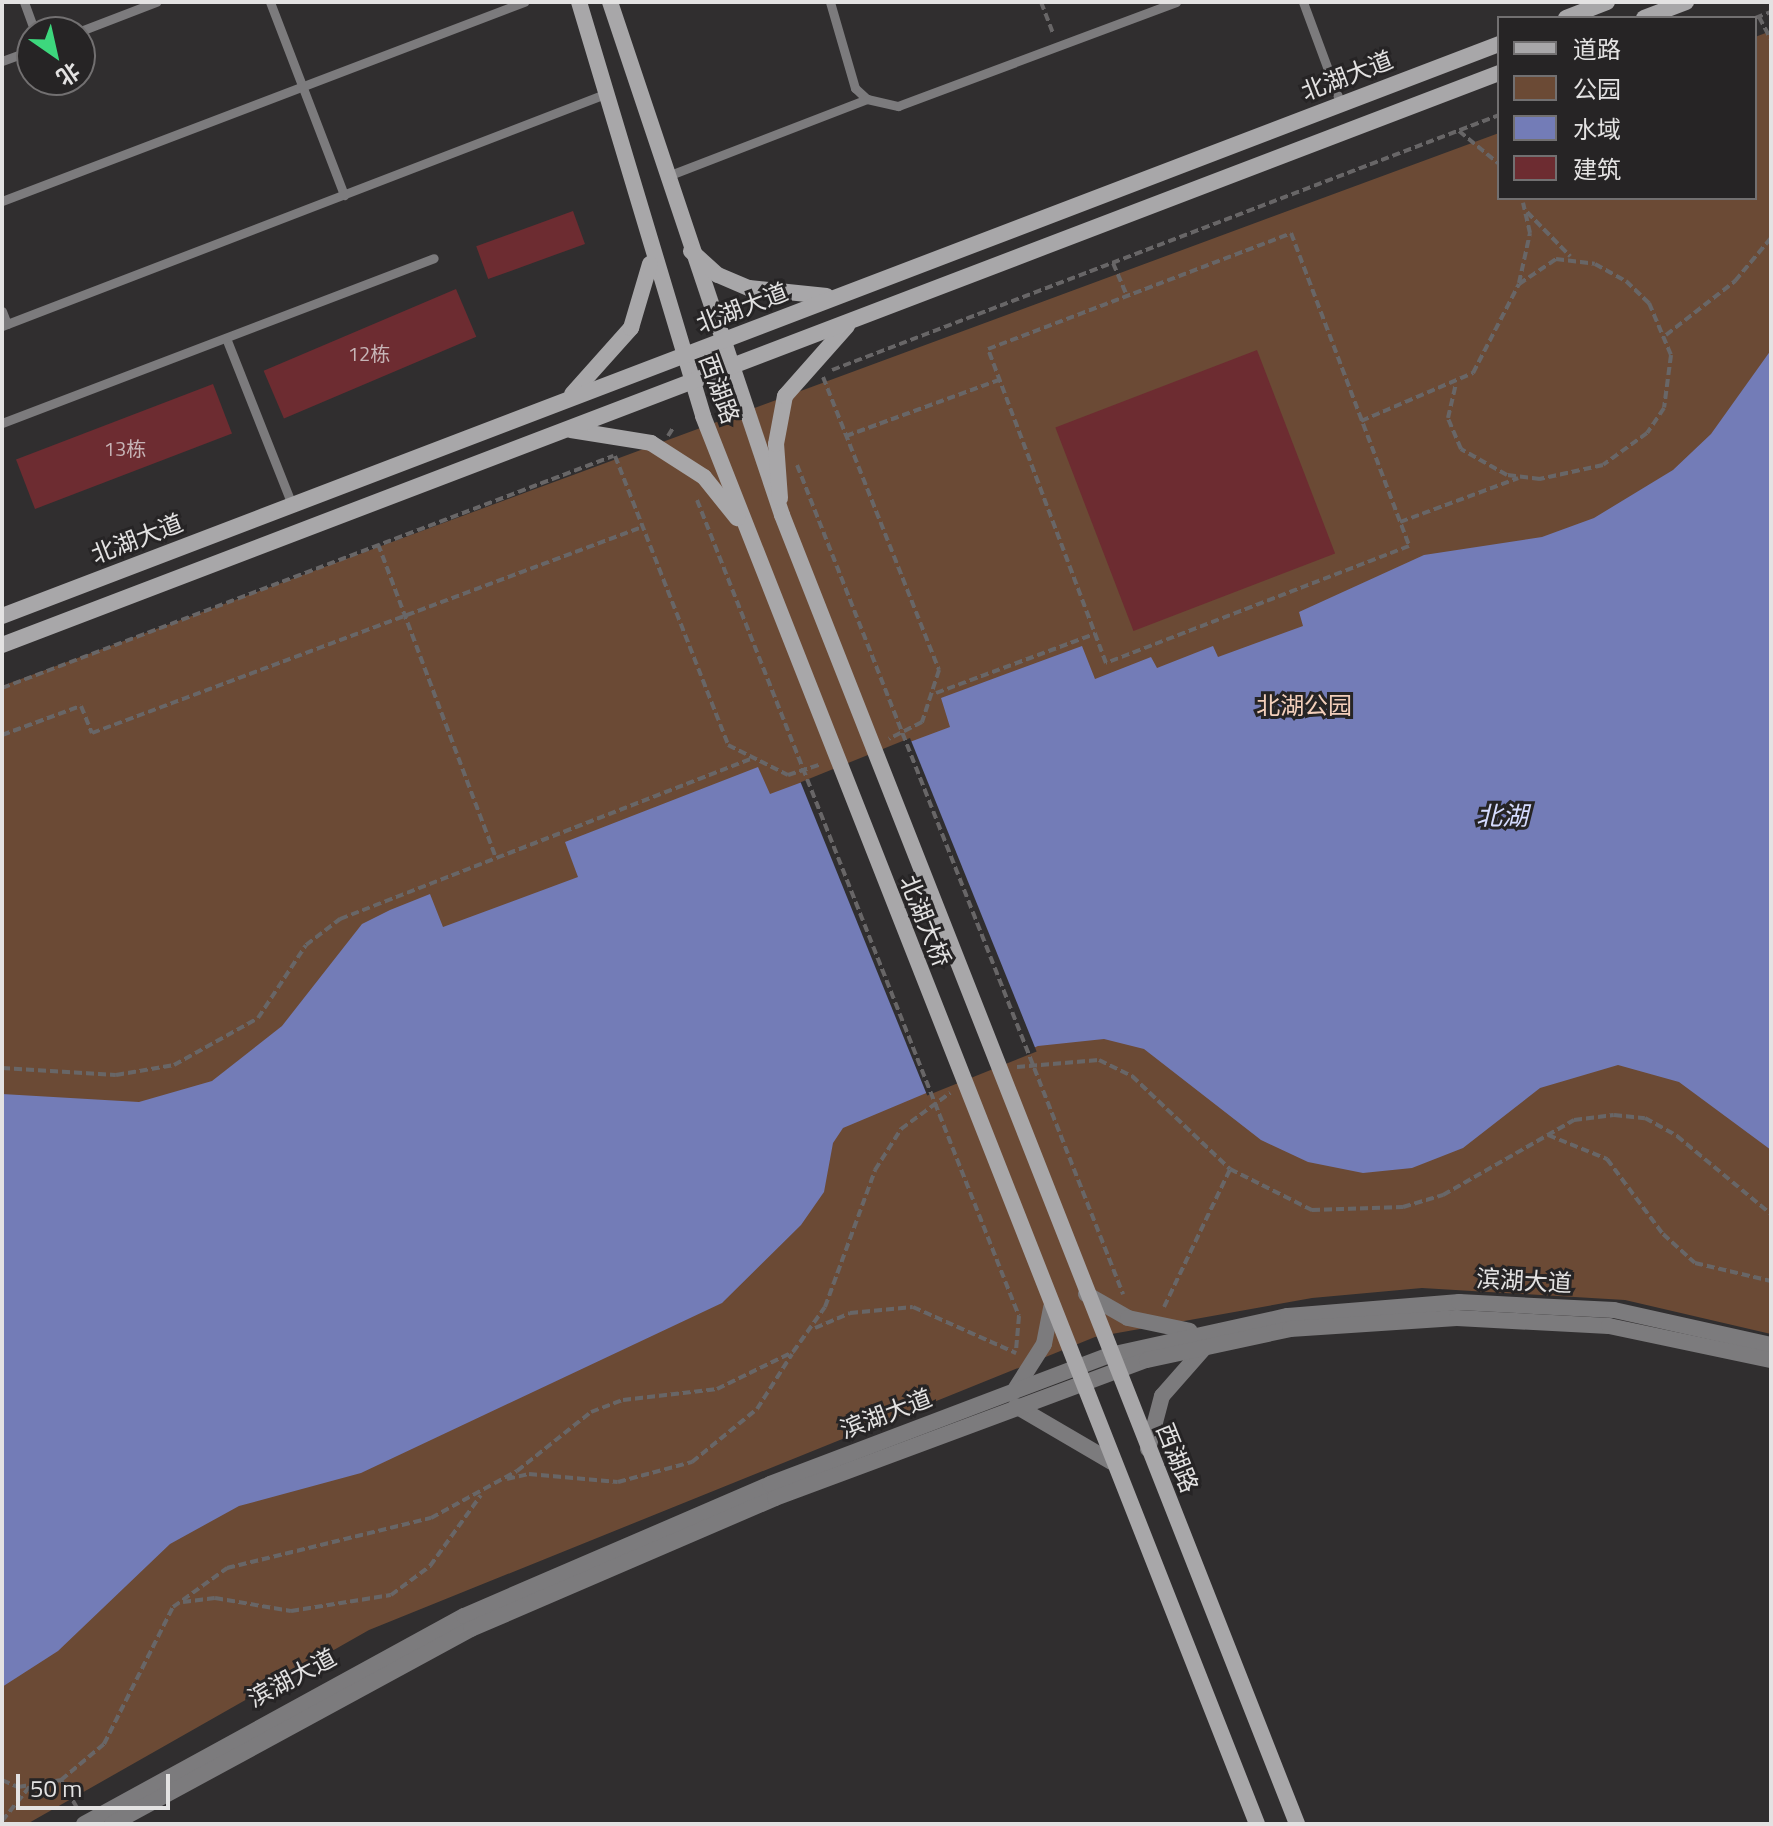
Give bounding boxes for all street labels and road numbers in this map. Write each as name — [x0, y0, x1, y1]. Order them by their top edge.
street label: 北湖大道 — [1297, 45, 1397, 107]
street label: 北湖大道 — [692, 277, 792, 339]
street label: 西湖路 — [693, 350, 745, 428]
street label: 北湖大道 — [87, 508, 187, 570]
street label: 北湖大桥 — [894, 871, 956, 971]
street label: 滨湖大道 — [1475, 1264, 1573, 1298]
street label: 滨湖大道 — [836, 1383, 936, 1445]
street label: 西湖路 — [1150, 1419, 1204, 1497]
street label: 滨湖大道 — [243, 1643, 341, 1713]

